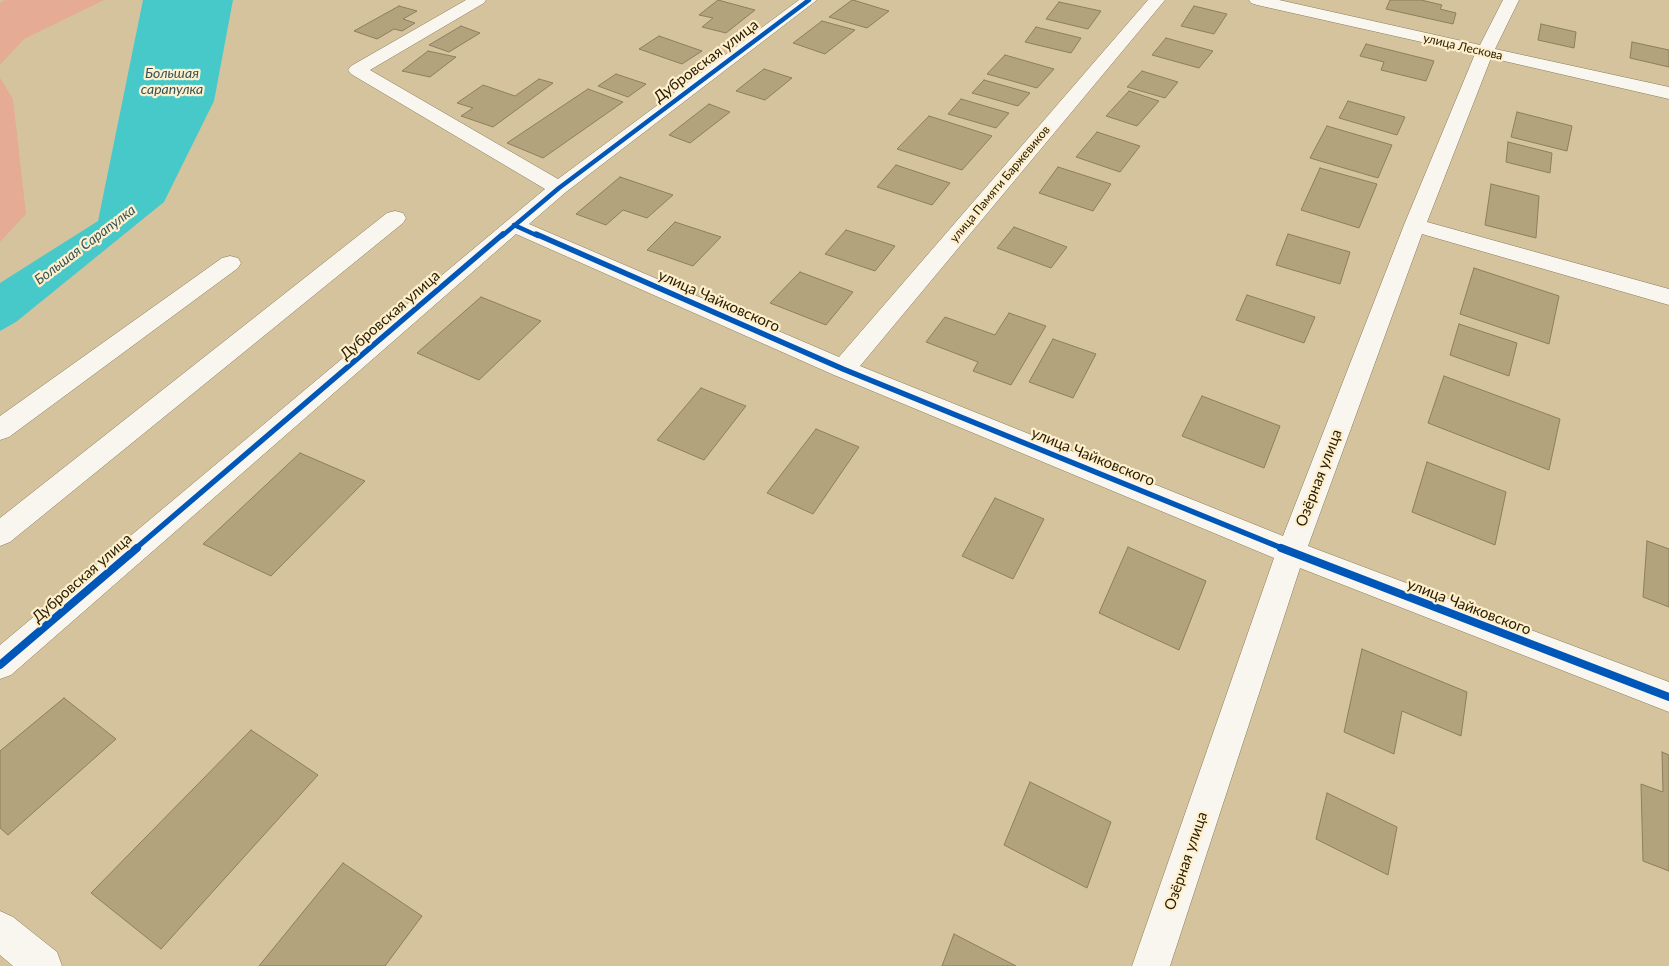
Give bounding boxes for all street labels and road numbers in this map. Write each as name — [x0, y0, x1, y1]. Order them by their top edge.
street label: Дубровская улица — [650, 16, 762, 106]
street label: улица Лескова — [1422, 31, 1504, 63]
street label: улица Памяти Баржевиков — [947, 123, 1053, 245]
street label: улица Чайковского — [655, 266, 783, 336]
street label: Дубровская улица — [336, 267, 444, 363]
street label: улица Чайковского — [1029, 424, 1157, 490]
street label: Озёрная улица — [1292, 427, 1346, 529]
street label: Дубровская улица — [28, 530, 136, 626]
street label: улица Чайковского — [1404, 575, 1534, 639]
street label: Озёрная улица — [1161, 809, 1211, 913]

